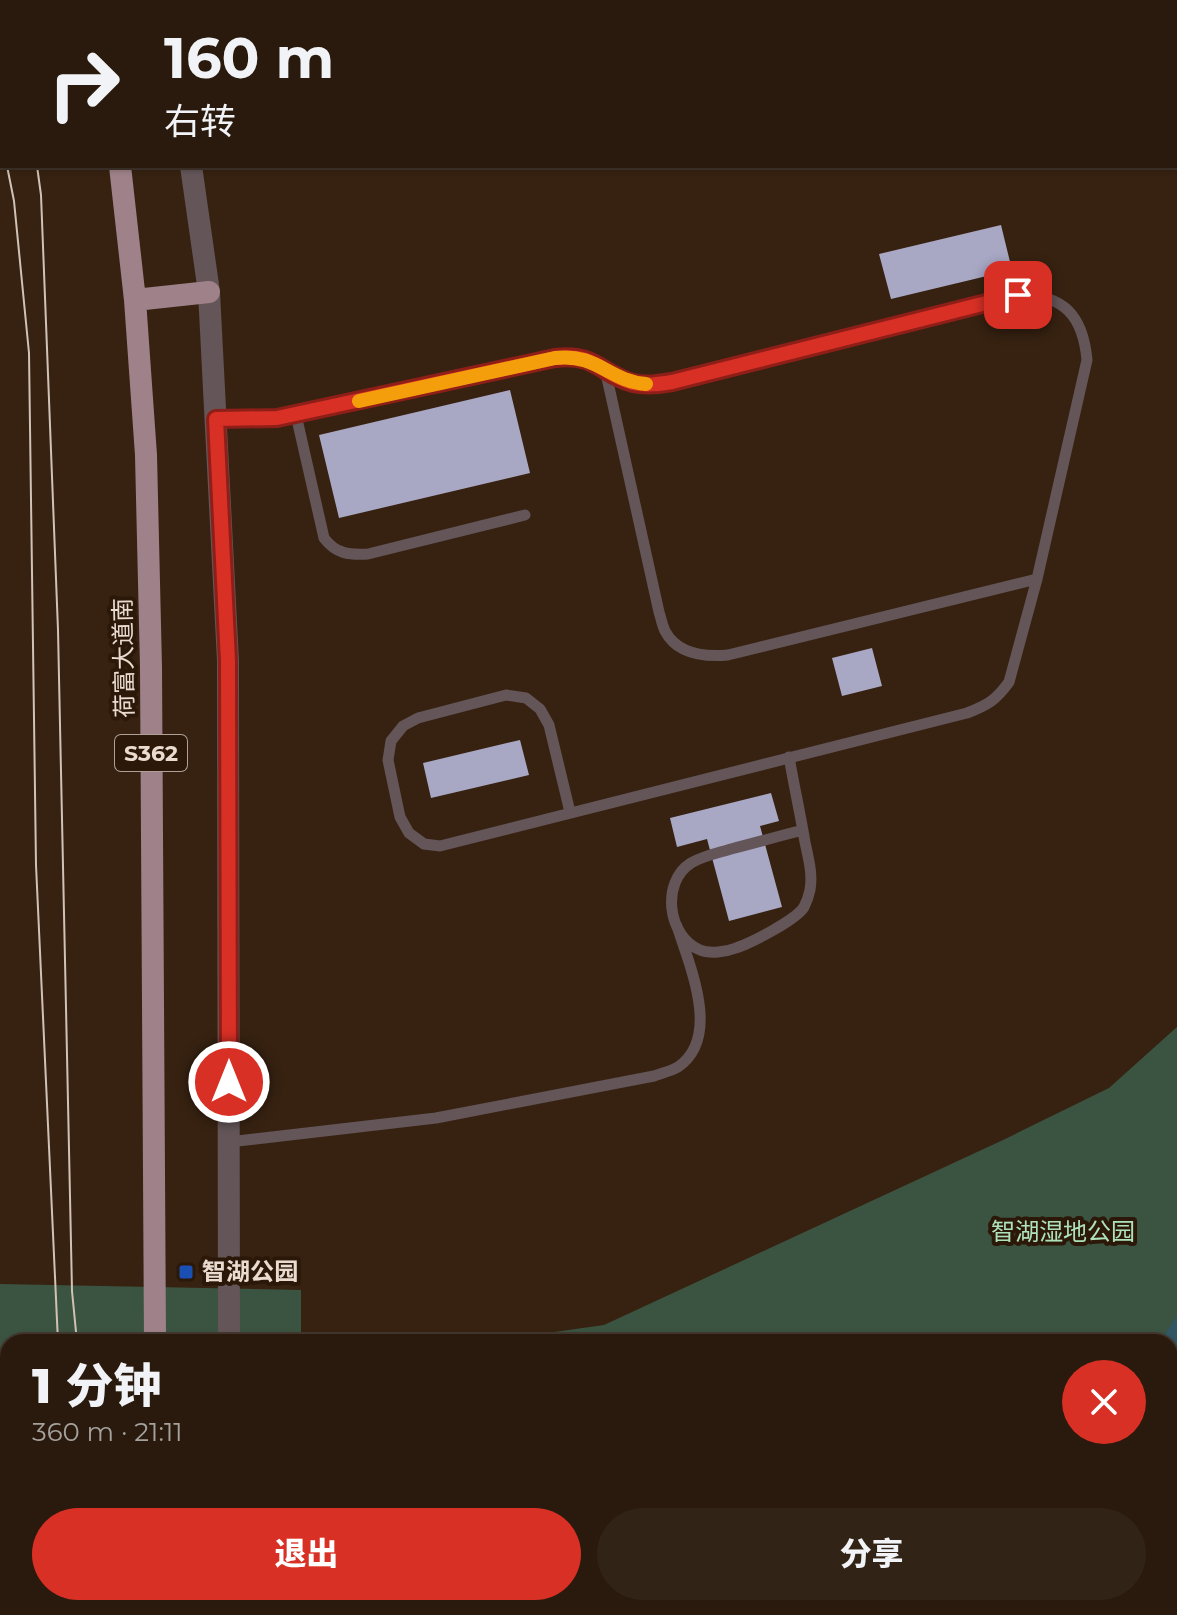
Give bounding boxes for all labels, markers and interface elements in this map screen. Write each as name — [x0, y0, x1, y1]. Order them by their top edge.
text: 160 m — [164, 24, 334, 92]
icon: right — [32, 32, 136, 136]
text: 右转 — [164, 99, 236, 143]
pin — [984, 261, 1052, 329]
icon: arrive — [996, 273, 1040, 317]
street label: 荷富大道南 — [108, 598, 139, 718]
road number: S362 — [115, 735, 187, 771]
position arrow — [187, 1040, 271, 1124]
park label: 智湖湿地公园 — [991, 1217, 1135, 1246]
place label: 智湖公园 — [202, 1257, 298, 1286]
marker: 智湖公园 — [177, 1263, 195, 1281]
text: 1 分钟 — [32, 1357, 161, 1415]
button: close — [1062, 1360, 1146, 1444]
text: 360 m · 21:11 — [32, 1416, 183, 1448]
button: 退出 — [32, 1508, 581, 1600]
button: 分享 — [597, 1508, 1146, 1600]

